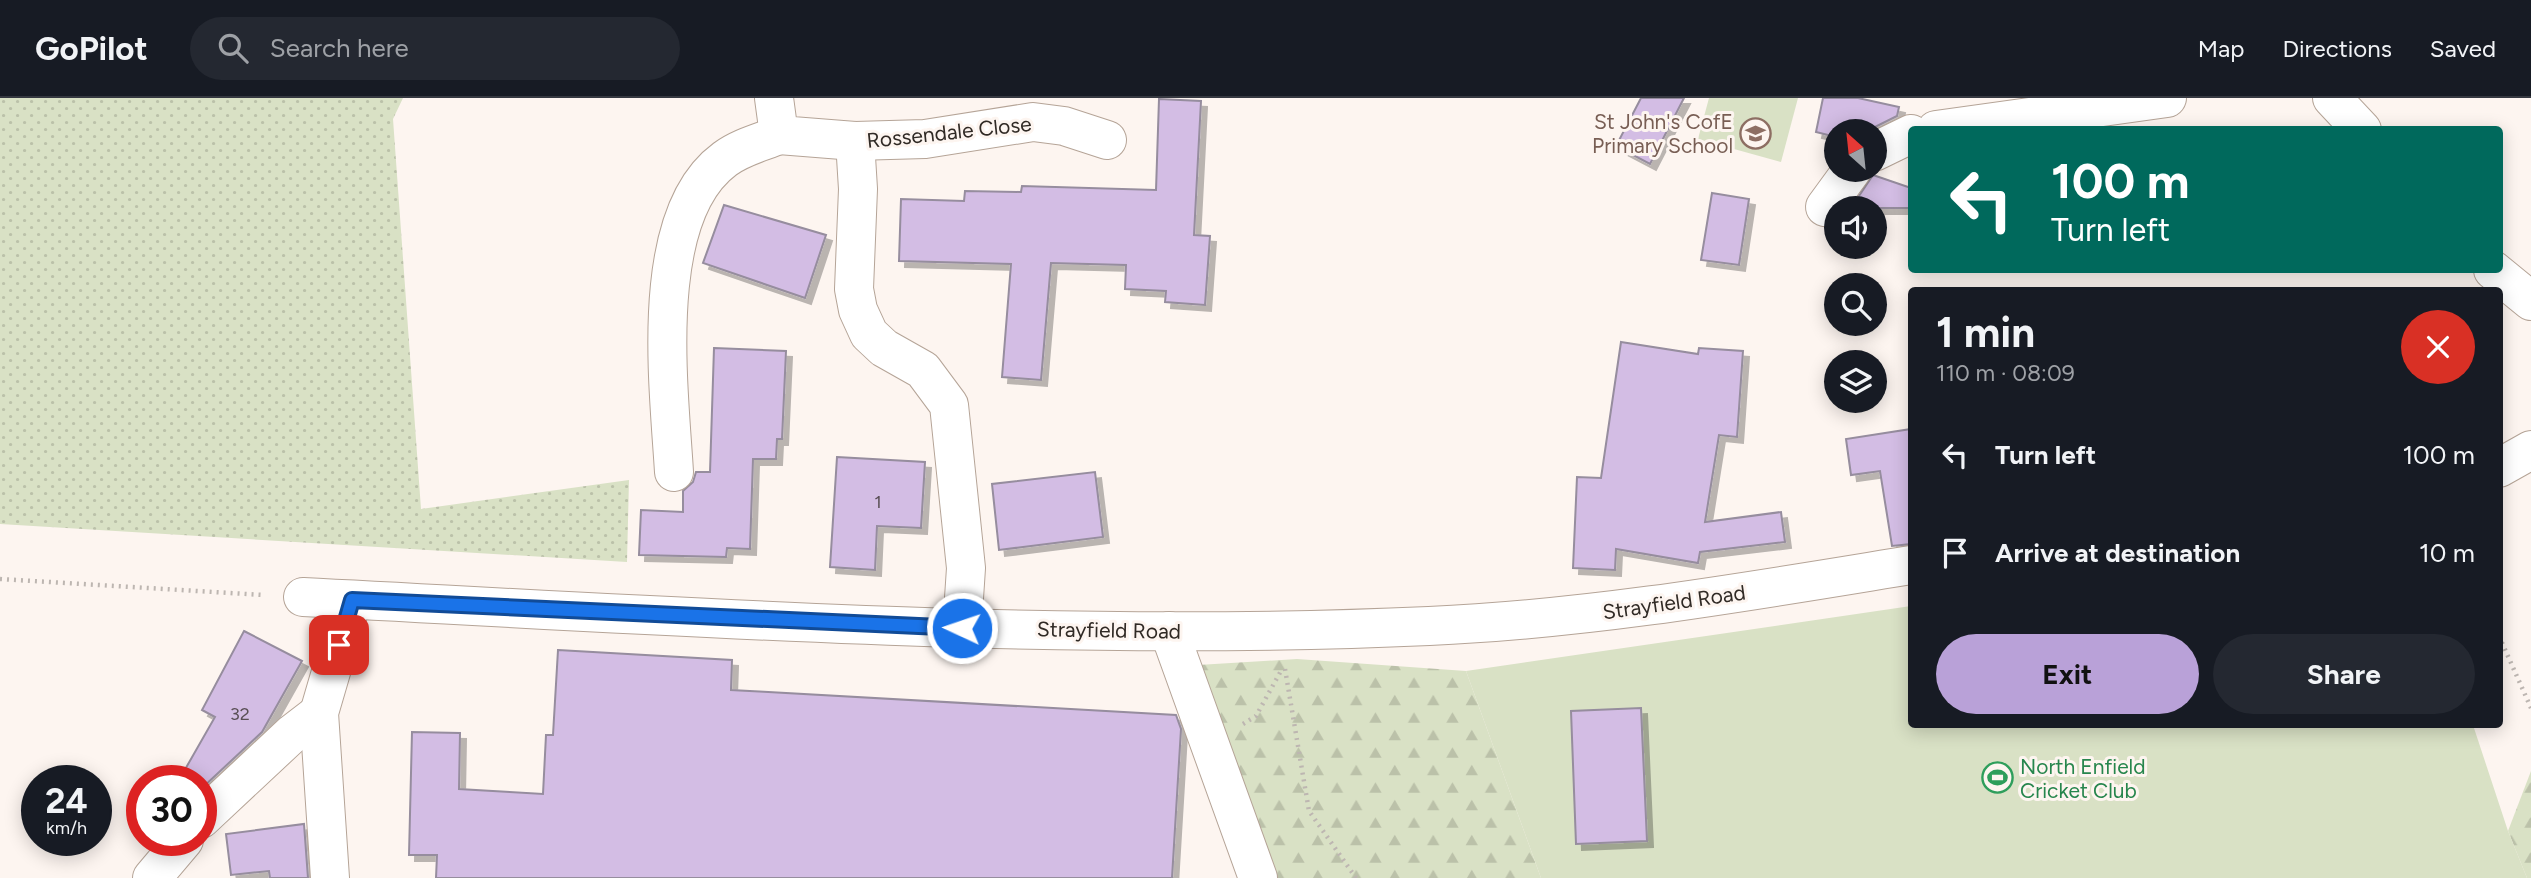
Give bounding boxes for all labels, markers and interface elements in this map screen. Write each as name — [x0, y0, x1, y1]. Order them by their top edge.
search box — [190, 17, 680, 80]
text: GoPilot — [35, 29, 148, 68]
icon: search — [214, 29, 252, 67]
text: Search here — [270, 32, 409, 64]
text: Map — [2198, 34, 2244, 63]
text: Directions — [2282, 34, 2392, 63]
text: Saved — [2430, 34, 2496, 63]
place label: St John's CofE Primary School — [1592, 109, 1733, 158]
street label: Rossendale Close — [865, 111, 1033, 153]
school or university icon: St John's CofE Primary School — [1739, 116, 1773, 150]
north arrow — [1824, 119, 1886, 182]
map controls — [1824, 119, 1887, 413]
text: 100 m — [2051, 151, 2190, 210]
icon: left — [1936, 154, 2027, 245]
button: sound — [1824, 196, 1887, 259]
text: Turn left — [2051, 211, 2170, 249]
button: search — [1824, 273, 1887, 336]
text: 1 min — [1936, 307, 2035, 358]
button: close — [2401, 310, 2475, 384]
button: layers — [1824, 350, 1887, 413]
text: 110 m · 08:09 — [1936, 359, 2075, 387]
icon: left — [1936, 436, 1974, 474]
text: Turn left — [1995, 439, 2096, 471]
text: 100 m — [2402, 439, 2475, 471]
house number: 1 — [874, 491, 882, 513]
icon: arrive — [1936, 534, 1974, 572]
text: Arrive at destination — [1995, 537, 2240, 569]
text: 10 m — [2419, 537, 2475, 569]
street label: Strayfield Road — [1601, 580, 1747, 624]
position arrow — [925, 591, 999, 665]
pin — [309, 615, 369, 675]
street label: Strayfield Road — [1037, 616, 1181, 644]
icon: arrive — [320, 626, 358, 664]
button: Exit — [1936, 634, 2199, 714]
button: Share — [2213, 634, 2475, 714]
house number: 32 — [230, 703, 250, 725]
place label: North Enfield Cricket Club — [2020, 754, 2146, 803]
sports icon: North Enfield Cricket Club — [1980, 761, 2014, 795]
speed limit sign: 30 — [126, 765, 217, 856]
text: 24 — [45, 780, 88, 822]
text: km/h — [46, 817, 87, 839]

